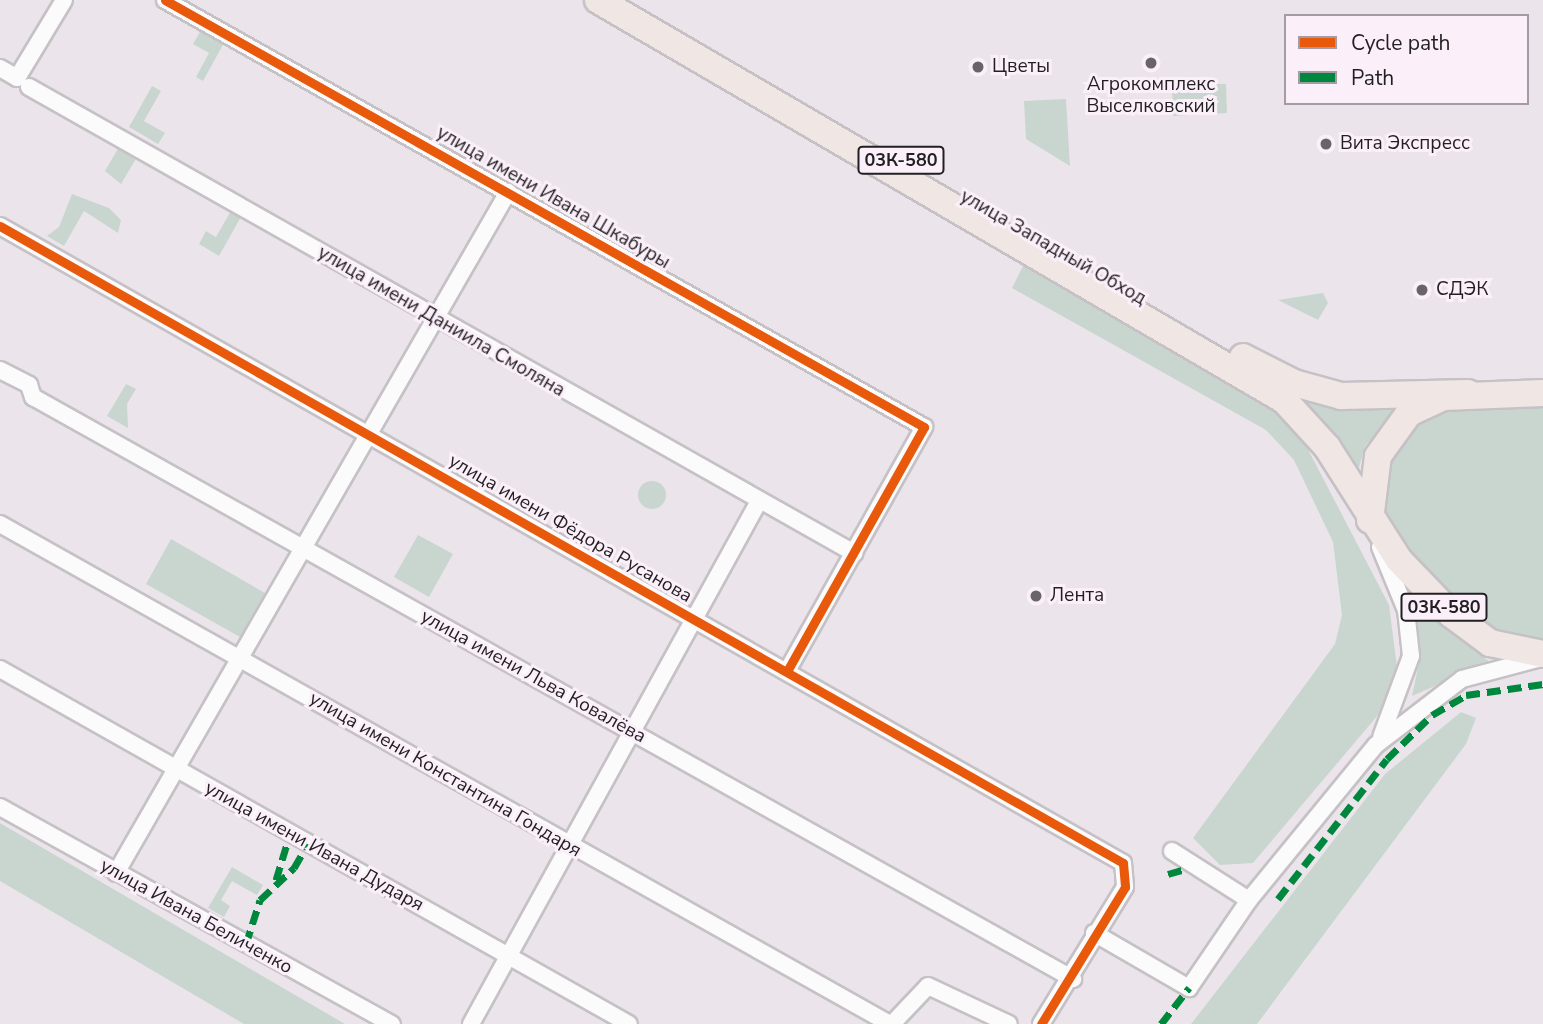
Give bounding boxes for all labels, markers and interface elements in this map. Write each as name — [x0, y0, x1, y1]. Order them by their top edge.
legend — [1284, 14, 1529, 105]
text: Cycle path — [1351, 29, 1450, 57]
marker: Агрокомплекс Выселковский — [1143, 55, 1159, 71]
place label: Цветы — [992, 56, 1050, 78]
marker: Цветы — [970, 59, 986, 75]
text: Path — [1351, 64, 1394, 92]
place label: Агрокомплекс Выселковский — [1086, 74, 1216, 118]
street label: улица имени Ивана Шкабуры — [432, 122, 674, 274]
place label: Вита Экспресс — [1340, 133, 1470, 155]
marker: Вита Экспресс — [1318, 136, 1334, 152]
road number: 03К-580 — [857, 146, 945, 174]
street label: улица Западный Обход — [956, 185, 1150, 311]
street label: улица имени Даниила Смоляна — [313, 242, 569, 402]
place label: СДЭК — [1436, 279, 1489, 301]
marker: СДЭК — [1414, 282, 1430, 298]
street label: улица имени Фёдора Русанова — [444, 450, 696, 608]
place label: Лента — [1050, 585, 1104, 607]
marker: Лента — [1028, 588, 1044, 604]
road number: 03К-580 — [1400, 592, 1488, 622]
street label: улица имени Льва Ковалёва — [416, 605, 650, 749]
street label: улица имени Константина Гондаря — [305, 688, 585, 862]
street label: улица имени Ивана Дударя — [200, 777, 428, 917]
street label: улица Ивана Беличенко — [96, 855, 296, 979]

